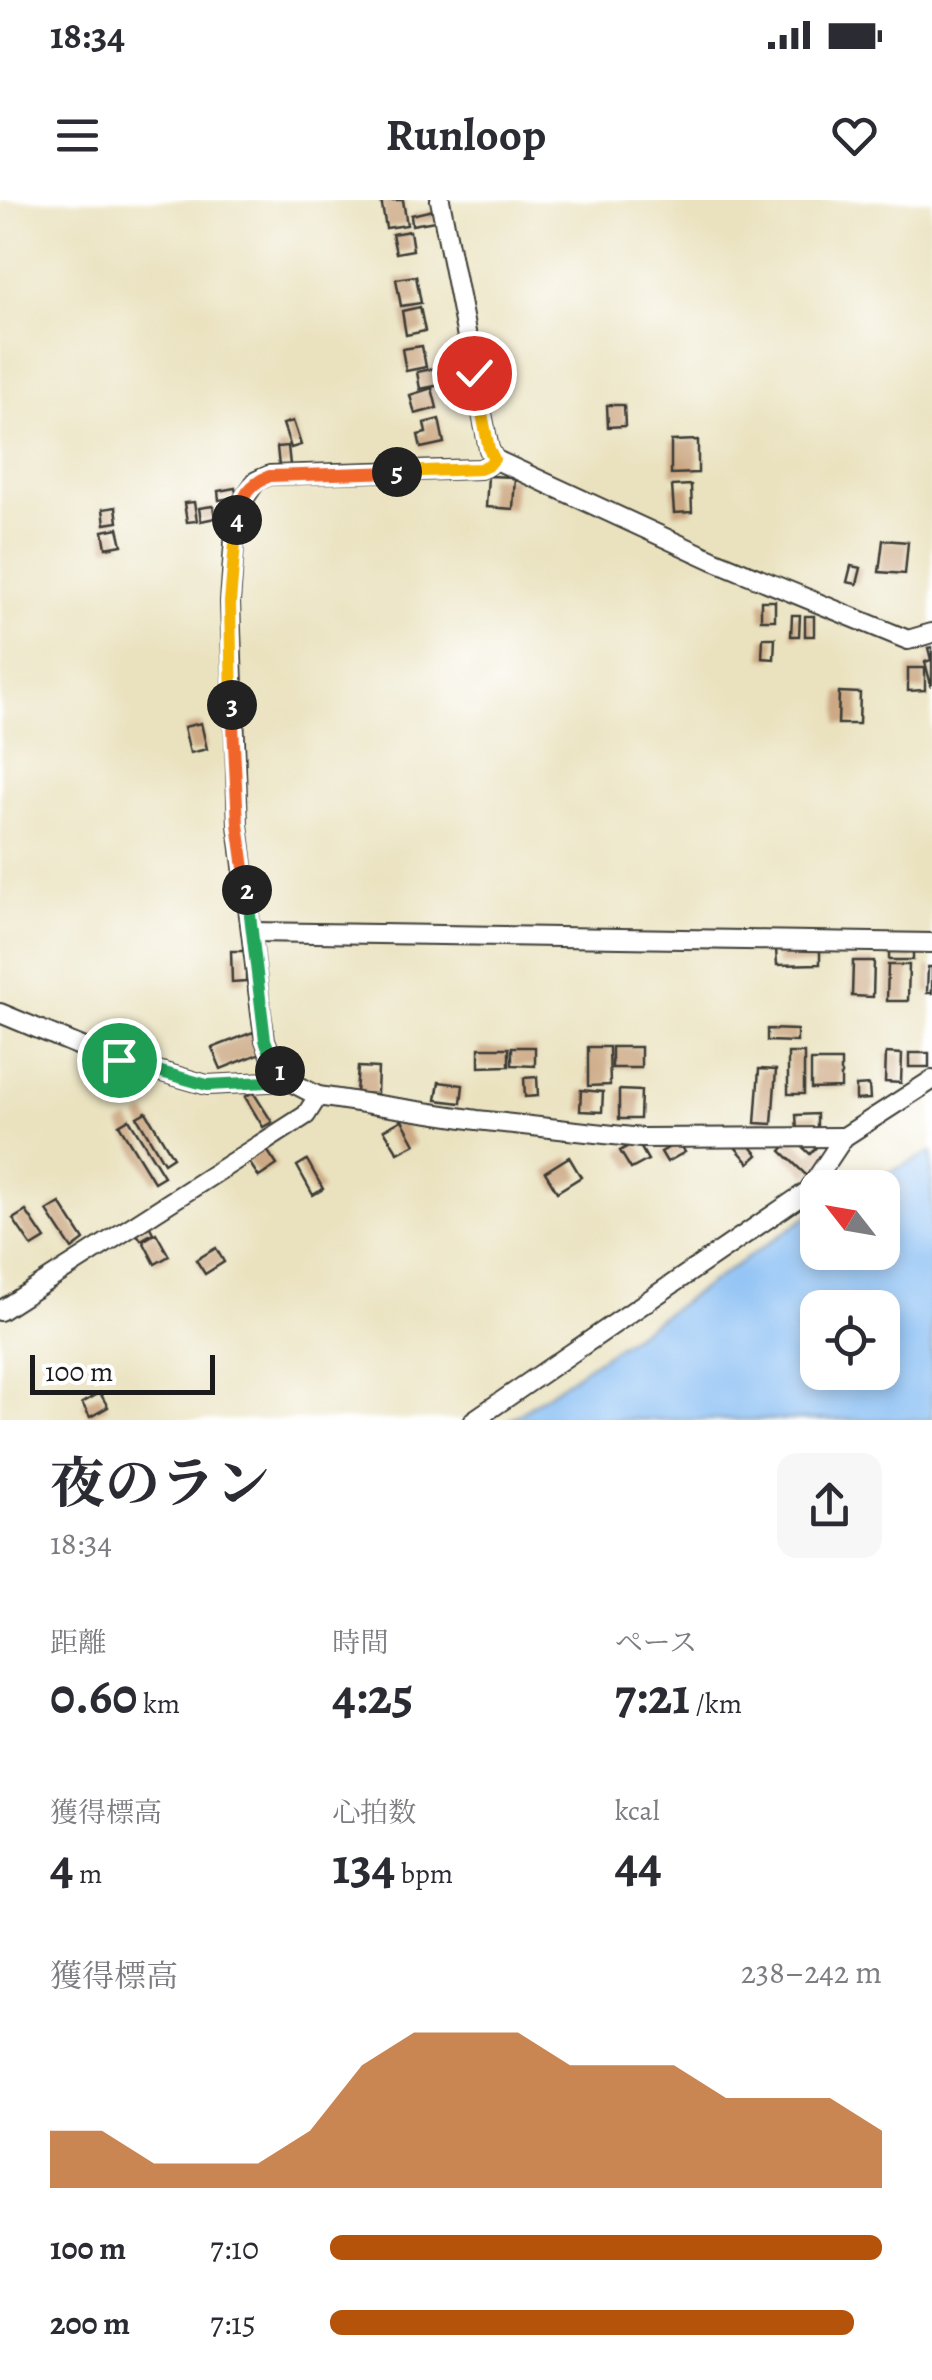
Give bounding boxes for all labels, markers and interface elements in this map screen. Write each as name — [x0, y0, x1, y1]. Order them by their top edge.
text: 18:34 — [50, 9, 125, 61]
text: Runloop — [386, 104, 546, 166]
icon: menu — [50, 108, 105, 163]
icon: heart — [827, 108, 882, 163]
pin — [432, 331, 517, 416]
icon: check — [447, 346, 502, 401]
pin: 5 — [372, 447, 422, 497]
text: 5 — [391, 453, 403, 491]
pin: 4 — [212, 495, 262, 545]
text: 4 — [230, 501, 244, 539]
pin: 3 — [207, 680, 257, 730]
text: 3 — [226, 686, 238, 724]
pin: 2 — [222, 865, 272, 915]
text: 2 — [240, 871, 254, 909]
pin — [77, 1018, 162, 1103]
icon: arrive — [92, 1033, 147, 1088]
pin: 1 — [255, 1046, 305, 1096]
text: 1 — [275, 1052, 285, 1090]
north arrow — [800, 1170, 900, 1270]
map controls — [800, 1170, 900, 1390]
button: locate — [800, 1290, 900, 1390]
scale bar — [30, 1350, 215, 1394]
text: 100 m — [45, 1353, 113, 1391]
text: 夜のラン — [50, 1446, 270, 1521]
button: share — [777, 1453, 882, 1558]
text: 18:34 — [50, 1521, 112, 1565]
text: 距離 — [50, 1624, 106, 1662]
text: 時間 — [332, 1624, 388, 1662]
text: ペース — [615, 1624, 697, 1662]
text: 0.60 — [50, 1662, 137, 1730]
text: 4:25 — [332, 1662, 413, 1730]
text: 7:21 — [615, 1662, 690, 1730]
text: km — [137, 1685, 180, 1723]
text: /km — [690, 1685, 742, 1723]
text: kcal — [615, 1792, 660, 1830]
text: 獲得標高 — [50, 1794, 162, 1832]
text: 心拍数 — [332, 1794, 416, 1832]
text: 44 — [615, 1830, 662, 1898]
text: 4 — [50, 1832, 74, 1900]
text: 134 — [332, 1832, 395, 1900]
text: m — [74, 1855, 102, 1893]
text: bpm — [395, 1855, 453, 1893]
text: 238–242 m — [741, 1950, 882, 1994]
text: 獲得標高 — [50, 1954, 178, 1998]
text: 100 m — [50, 2226, 126, 2270]
text: 7:10 — [210, 2226, 259, 2270]
text: 200 m — [50, 2301, 130, 2345]
text: 7:15 — [210, 2301, 256, 2345]

